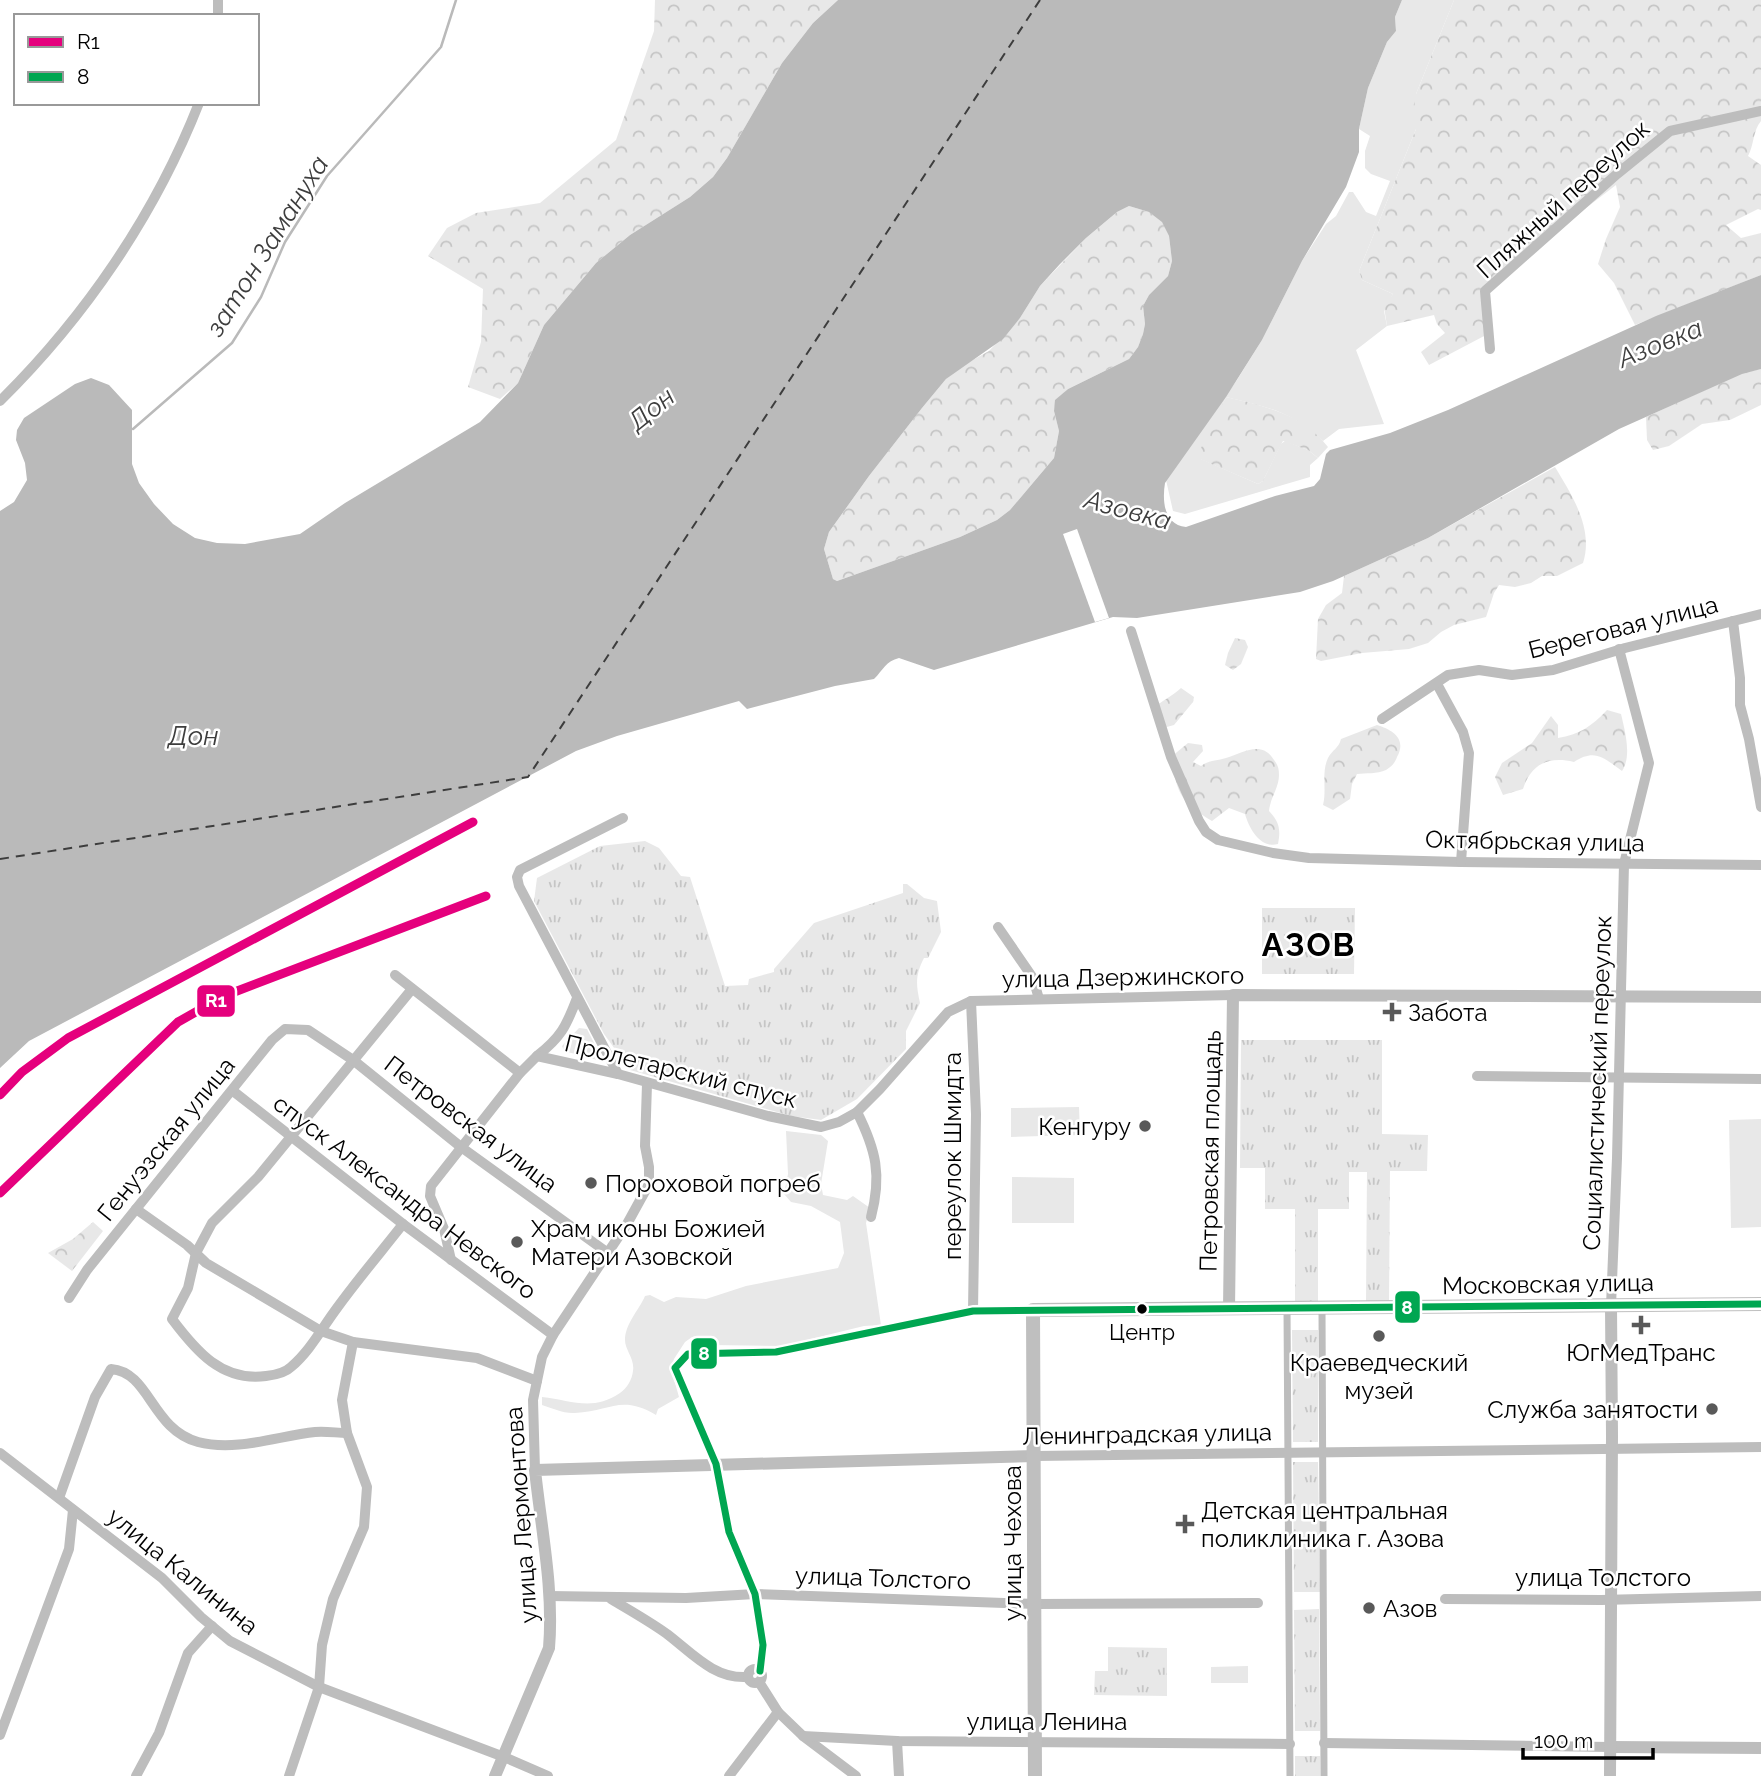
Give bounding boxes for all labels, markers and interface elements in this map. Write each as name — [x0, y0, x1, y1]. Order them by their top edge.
legend — [14, 14, 259, 105]
text: R1 — [77, 29, 100, 54]
text: 8 — [77, 64, 89, 89]
street label: Пляжный переулок — [1471, 114, 1655, 284]
water label: затон Замануха — [199, 150, 335, 342]
water label: Азовка — [1612, 313, 1707, 374]
water label: Дон — [621, 381, 680, 437]
water label: Азовка — [1080, 484, 1175, 536]
street label: Береговая улица — [1525, 589, 1721, 665]
water label: Дон — [167, 721, 218, 751]
street label: Октябрьская улица — [1425, 825, 1645, 857]
street label: Социалистический переулок — [1577, 915, 1617, 1251]
district label: АЗОВ — [1262, 926, 1356, 963]
street label: улица Дзержинского — [1002, 960, 1244, 994]
line badge: R1 — [196, 984, 236, 1018]
text: R1 — [205, 989, 227, 1011]
place label: Забота — [1408, 998, 1488, 1027]
marker: Забота — [1382, 1002, 1402, 1022]
street label: Пролетарский спуск — [562, 1028, 800, 1114]
street label: Петровская площадь — [1193, 1030, 1227, 1272]
street label: Петровская улица — [379, 1050, 563, 1198]
street label: Генуэзская улица — [91, 1051, 241, 1227]
street label: переулок Шмидта — [938, 1052, 967, 1260]
street label: спуск Александра Невского — [268, 1088, 542, 1306]
place label: Кенгуру — [1038, 1112, 1131, 1141]
marker: Кенгуру — [1137, 1118, 1153, 1134]
place label: Пороховой погреб — [605, 1169, 821, 1198]
marker: Пороховой погреб — [583, 1175, 599, 1191]
place label: Храм иконы Божией Матери Азовской — [531, 1214, 765, 1271]
marker: Храм иконы Божией Матери Азовской — [509, 1234, 525, 1250]
street label: Московская улица — [1442, 1268, 1654, 1300]
line badge: 8 — [1394, 1290, 1421, 1324]
text: 8 — [1401, 1296, 1413, 1318]
marker: Центр — [1135, 1302, 1149, 1316]
marker: ЮгМедТранс — [1631, 1315, 1651, 1335]
place label: Центр — [1109, 1319, 1175, 1345]
marker: Краеведческий музей — [1371, 1328, 1387, 1344]
line badge: 8 — [690, 1337, 718, 1370]
place label: ЮгМедТранс — [1566, 1338, 1716, 1367]
text: 8 — [698, 1342, 710, 1364]
place label: Краеведческий музей — [1290, 1348, 1468, 1405]
place label: Служба занятости — [1487, 1395, 1698, 1424]
marker: Служба занятости — [1704, 1401, 1720, 1417]
street label: улица Лермонтова — [499, 1406, 543, 1624]
street label: Ленинградская улица — [1022, 1417, 1272, 1451]
street label: улица Чехова — [998, 1465, 1027, 1621]
place label: Детская центральная поликлиника г. Азова — [1201, 1496, 1448, 1553]
street label: улица Калинина — [102, 1501, 264, 1641]
marker: Детская центральная поликлиника г. Азова — [1175, 1514, 1195, 1534]
street label: улица Толстого — [794, 1560, 972, 1596]
street label: улица Толстого — [1515, 1563, 1691, 1592]
place label: Азов — [1383, 1594, 1437, 1623]
marker: Азов — [1361, 1600, 1377, 1616]
street label: улица Ленина — [967, 1707, 1127, 1736]
scale bar — [1523, 1716, 1652, 1760]
text: 100 m — [1534, 1728, 1593, 1753]

